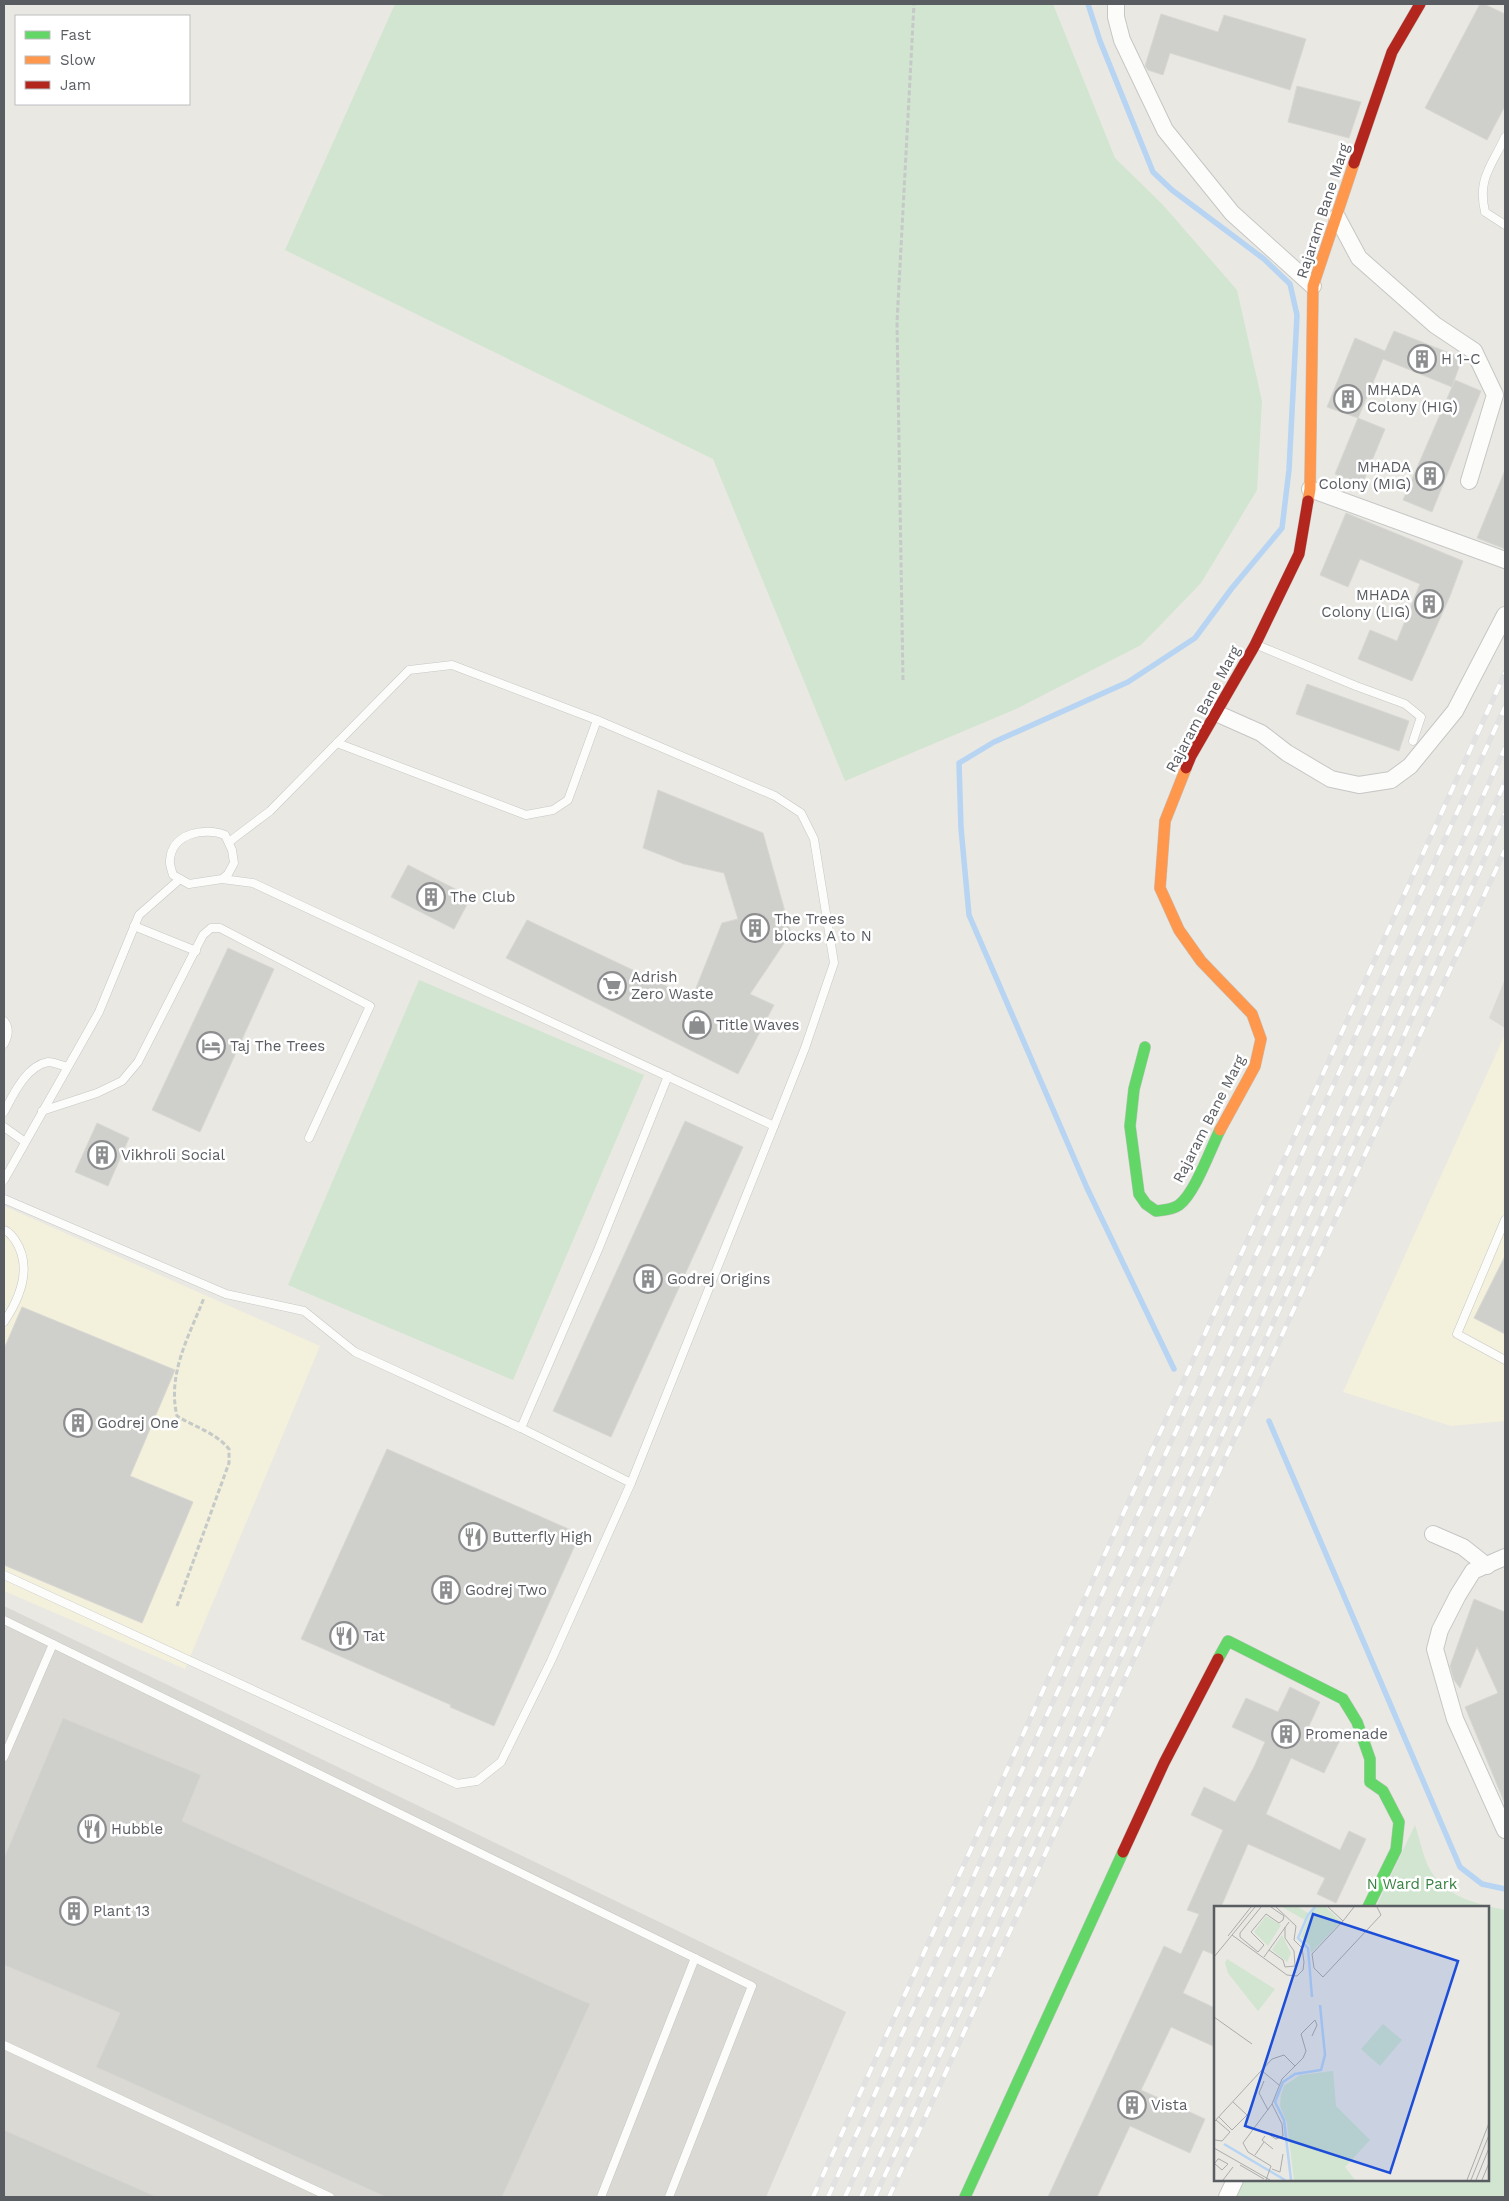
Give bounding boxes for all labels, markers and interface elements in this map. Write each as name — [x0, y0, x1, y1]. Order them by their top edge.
legend — [15, 15, 190, 105]
text: Fast — [60, 26, 92, 44]
text: Slow — [60, 51, 96, 69]
text: Jam — [60, 76, 91, 94]
street label: Rajaram Bane Marg — [1293, 141, 1353, 281]
building icon: H 1-C — [1407, 344, 1437, 374]
place label: H 1-C — [1441, 350, 1481, 368]
place label: MHADA Colony (HIG) — [1367, 381, 1458, 416]
building icon: MHADA Colony (HIG) — [1333, 384, 1363, 414]
place label: MHADA Colony (MIG) — [1319, 458, 1411, 493]
building icon: MHADA Colony (MIG) — [1415, 461, 1445, 491]
place label: MHADA Colony (LIG) — [1321, 586, 1410, 621]
building icon: MHADA Colony (LIG) — [1414, 589, 1444, 619]
street label: Rajaram Bane Marg — [1162, 642, 1244, 775]
building icon: The Club — [416, 882, 446, 912]
place label: The Club — [450, 888, 515, 906]
place label: The Trees blocks A to N — [774, 910, 872, 945]
building icon: The Trees blocks A to N — [740, 913, 770, 943]
place label: Adrish Zero Waste — [631, 968, 714, 1003]
supermarket icon: Adrish Zero Waste — [597, 971, 627, 1001]
shop icon: Title Waves — [682, 1010, 712, 1040]
place label: Title Waves — [716, 1016, 800, 1034]
hotel icon: Taj The Trees — [196, 1031, 226, 1061]
place label: Taj The Trees — [230, 1037, 325, 1055]
street label: Rajaram Bane Marg — [1169, 1052, 1249, 1186]
building icon: Vikhroli Social — [87, 1140, 117, 1170]
place label: Vikhroli Social — [121, 1146, 226, 1164]
building icon: Godrej Origins — [633, 1264, 663, 1294]
place label: Godrej Origins — [667, 1270, 770, 1288]
building icon: Godrej One — [63, 1408, 93, 1438]
place label: Godrej One — [97, 1414, 179, 1432]
restaurant icon: Butterfly High — [458, 1522, 488, 1552]
place label: Butterfly High — [492, 1528, 592, 1546]
building icon: Godrej Two — [431, 1575, 461, 1605]
place label: Godrej Two — [465, 1581, 547, 1599]
restaurant icon: Tat — [329, 1621, 359, 1651]
place label: Tat — [363, 1627, 386, 1645]
building icon: Promenade — [1271, 1719, 1301, 1749]
place label: Promenade — [1305, 1725, 1388, 1743]
restaurant icon: Hubble — [77, 1814, 107, 1844]
place label: Hubble — [111, 1820, 163, 1838]
park label: N Ward Park — [1367, 1875, 1458, 1893]
building icon: Plant 13 — [59, 1896, 89, 1926]
place label: Plant 13 — [93, 1902, 150, 1920]
inset map — [1214, 1906, 1489, 2181]
building icon: Vista — [1117, 2090, 1147, 2120]
place label: Vista — [1151, 2096, 1188, 2114]

